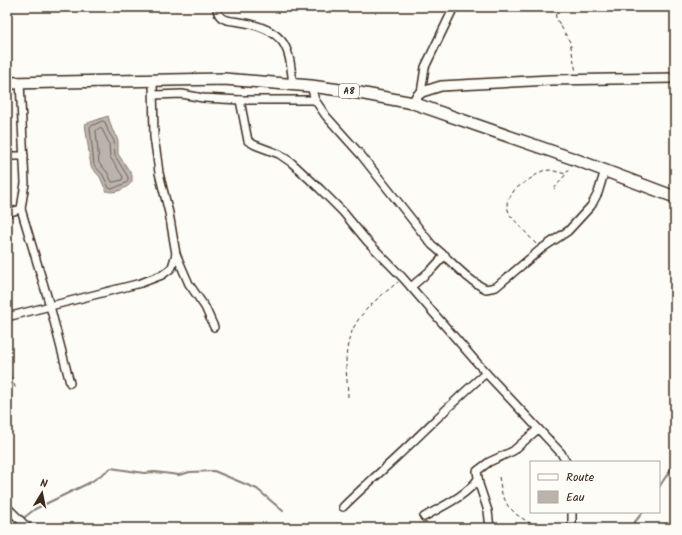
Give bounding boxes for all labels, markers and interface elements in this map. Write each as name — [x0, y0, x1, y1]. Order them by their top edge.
road number: A8 — [339, 84, 359, 98]
legend — [530, 461, 660, 513]
text: Route — [566, 468, 595, 487]
north arrow — [22, 473, 62, 513]
text: N — [39, 475, 49, 494]
text: Eau — [566, 488, 585, 507]

